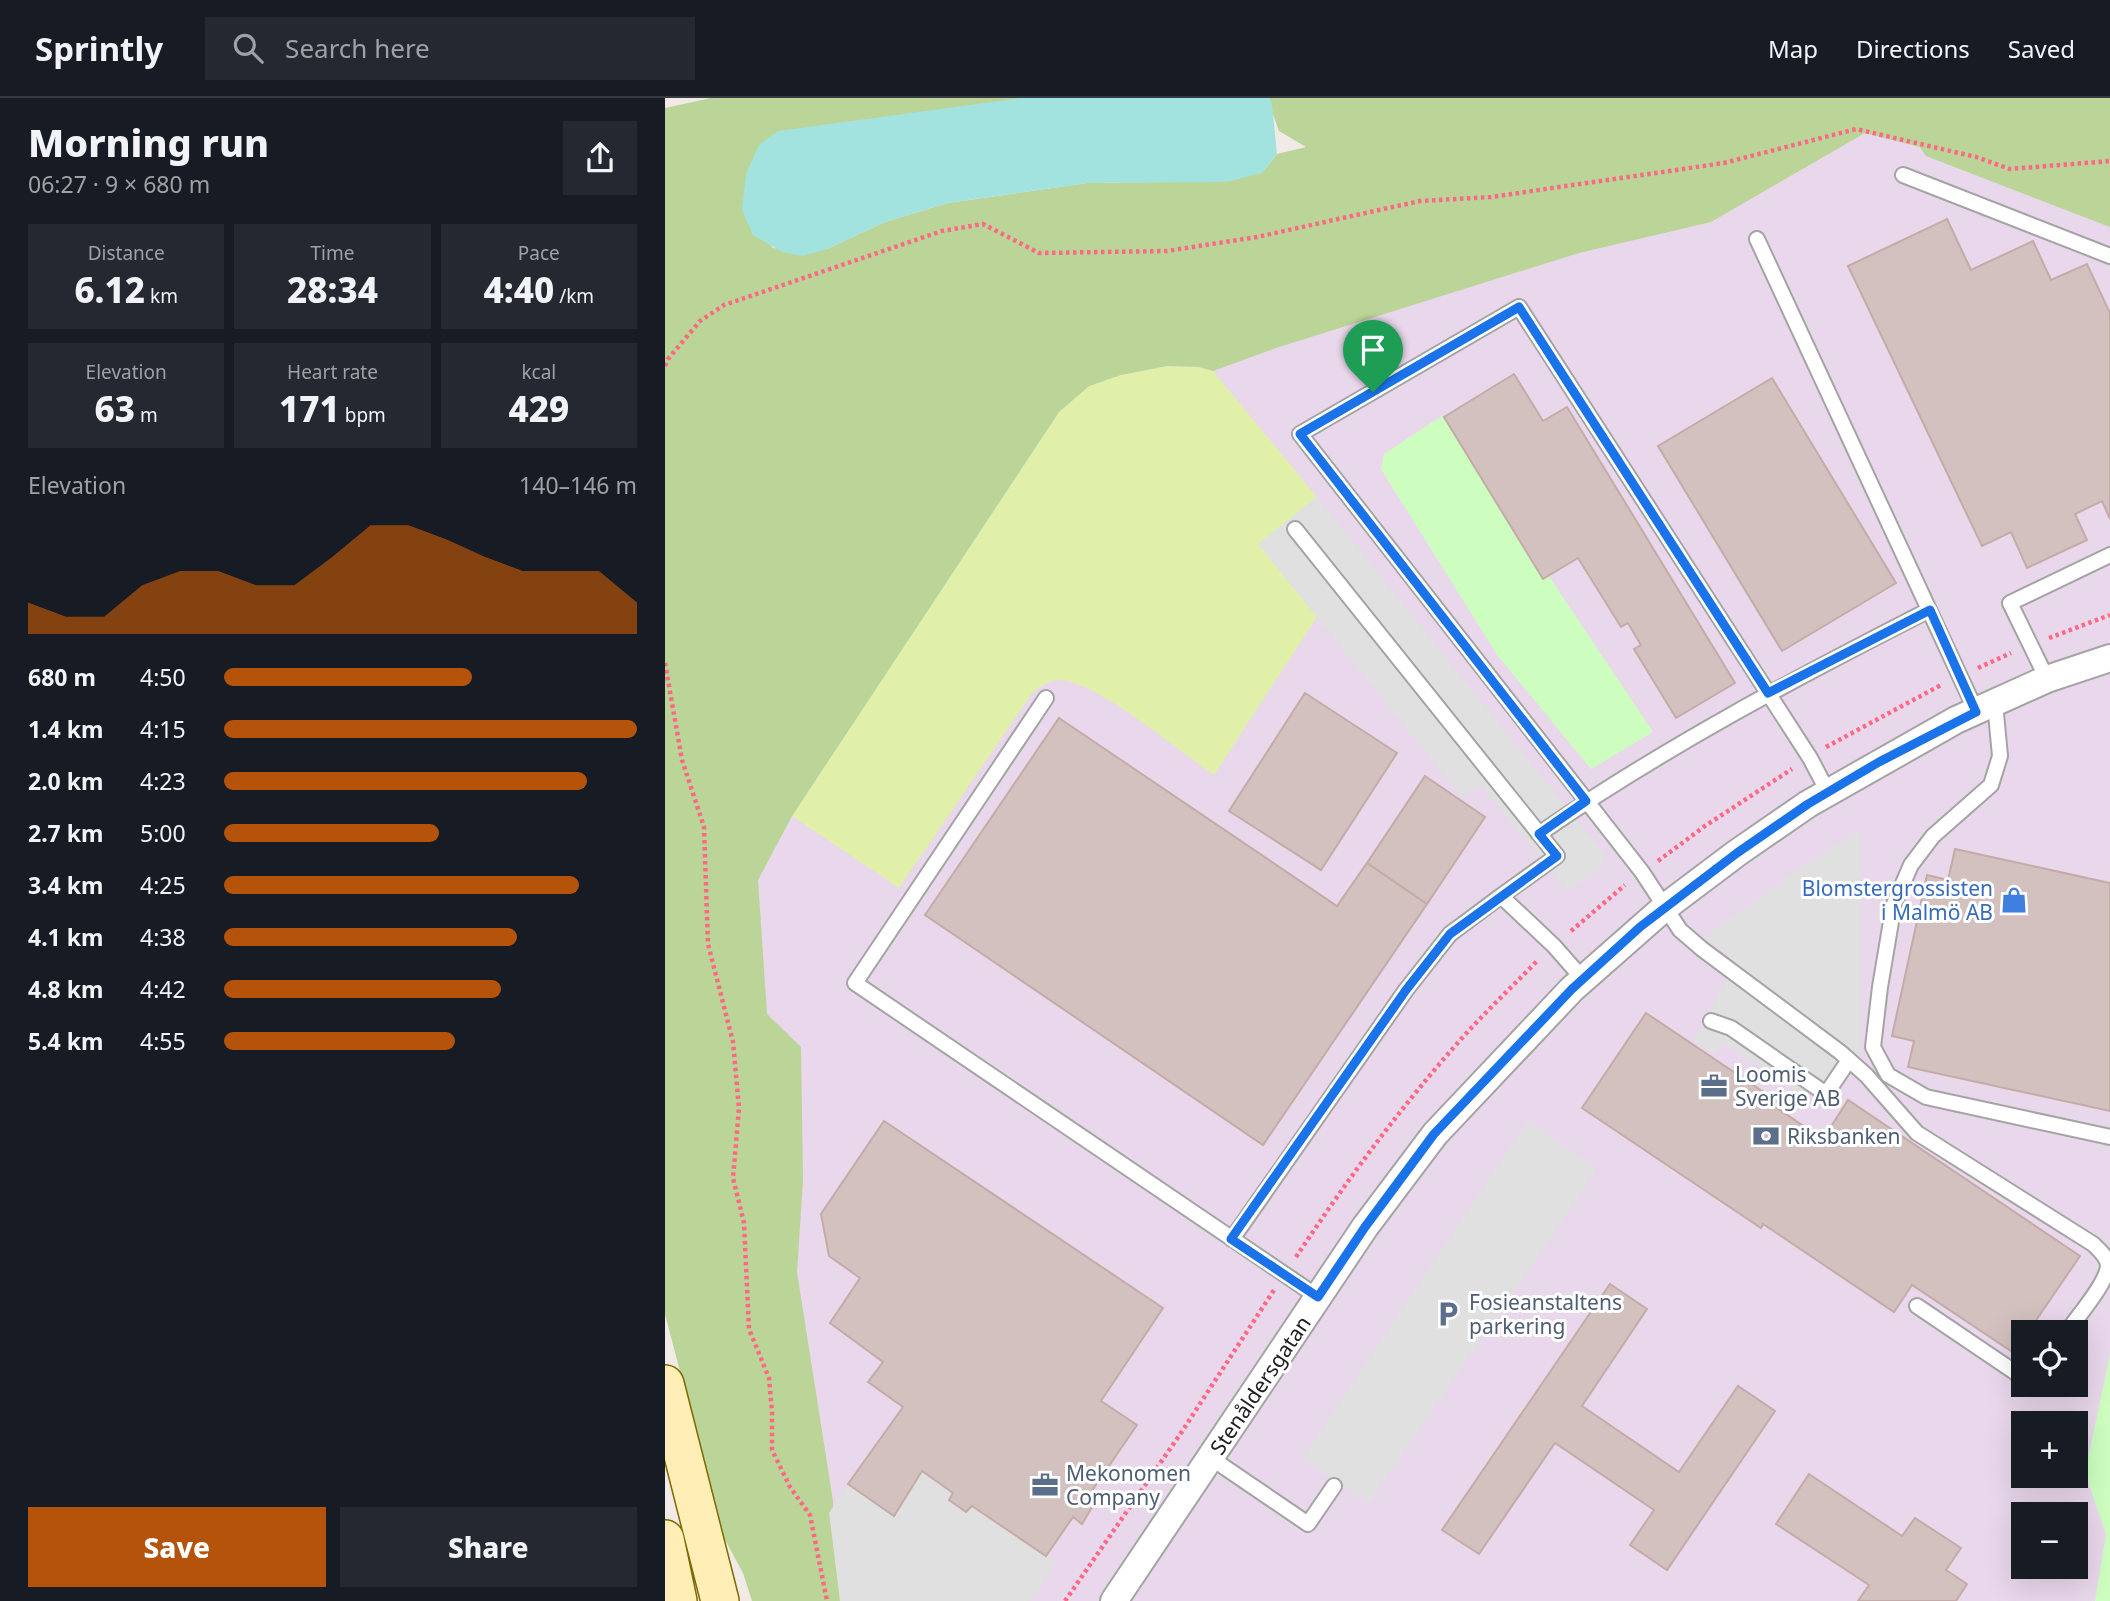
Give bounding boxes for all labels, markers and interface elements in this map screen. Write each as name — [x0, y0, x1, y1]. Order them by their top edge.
search box — [205, 17, 695, 80]
text: Sprintly — [35, 26, 163, 71]
icon: search — [229, 29, 267, 67]
text: Search here — [285, 30, 430, 66]
text: Map — [1768, 32, 1818, 65]
text: Directions — [1856, 32, 1970, 65]
text: Saved — [2008, 32, 2075, 65]
text: Morning run — [28, 116, 269, 168]
button: share — [563, 121, 637, 195]
text: 06:27 · 9 × 680 m — [28, 168, 210, 200]
text: Distance — [88, 240, 165, 266]
text: Time — [311, 240, 354, 266]
text: Pace — [518, 240, 560, 266]
text: 6.12 — [74, 266, 145, 313]
text: 28:34 — [287, 266, 378, 313]
text: 4:40 — [484, 266, 554, 313]
text: km — [145, 283, 178, 309]
text: /km — [554, 283, 594, 309]
pin — [1343, 320, 1403, 392]
icon: arrive — [1354, 331, 1392, 369]
text: Elevation — [86, 359, 167, 385]
text: Heart rate — [287, 359, 378, 385]
text: kcal — [521, 359, 556, 385]
text: 63 — [95, 385, 135, 432]
text: 171 — [279, 385, 340, 432]
text: 429 — [508, 385, 569, 432]
text: m — [135, 402, 158, 428]
text: bpm — [340, 402, 386, 428]
text: Elevation — [28, 469, 126, 501]
text: 140–146 m — [519, 469, 637, 501]
text: 680 m — [28, 661, 96, 693]
text: 4:50 — [140, 661, 186, 693]
text: 1.4 km — [28, 713, 103, 745]
text: 4:15 — [140, 713, 186, 745]
text: 2.0 km — [28, 765, 103, 797]
text: 4:23 — [140, 765, 186, 797]
text: 2.7 km — [28, 817, 103, 849]
text: 5:00 — [140, 817, 186, 849]
text: 3.4 km — [28, 869, 103, 901]
text: 4:25 — [140, 869, 186, 901]
place label: Blomstergrossisten i Malmö AB — [1802, 874, 1993, 926]
shop icon: Blomstergrossisten i Malmö AB — [1999, 885, 2029, 915]
text: 4.1 km — [28, 921, 103, 953]
text: 4:38 — [140, 921, 186, 953]
text: 4.8 km — [28, 973, 103, 1005]
text: 4:42 — [140, 973, 186, 1005]
text: 5.4 km — [28, 1025, 103, 1057]
text: 4:55 — [140, 1025, 186, 1057]
place label: Loomis Sverige AB — [1735, 1060, 1840, 1112]
office icon: Loomis Sverige AB — [1699, 1071, 1729, 1101]
bank icon: Riksbanken — [1751, 1121, 1781, 1151]
place label: Riksbanken — [1787, 1122, 1900, 1150]
place label: Fosieanstaltens parkering — [1469, 1288, 1622, 1340]
parking icon: Fosieanstaltens parkering — [1433, 1299, 1463, 1329]
street label: Stenåldersgatan — [1203, 1310, 1317, 1460]
map controls — [2011, 1320, 2088, 1579]
button: locate — [2011, 1320, 2088, 1397]
button: + — [2011, 1411, 2088, 1488]
place label: Mekonomen Company — [1066, 1459, 1191, 1511]
office icon: Mekonomen Company — [1030, 1470, 1060, 1500]
button: − — [2011, 1502, 2088, 1579]
button: Save — [28, 1507, 326, 1587]
button: Share — [340, 1507, 637, 1587]

